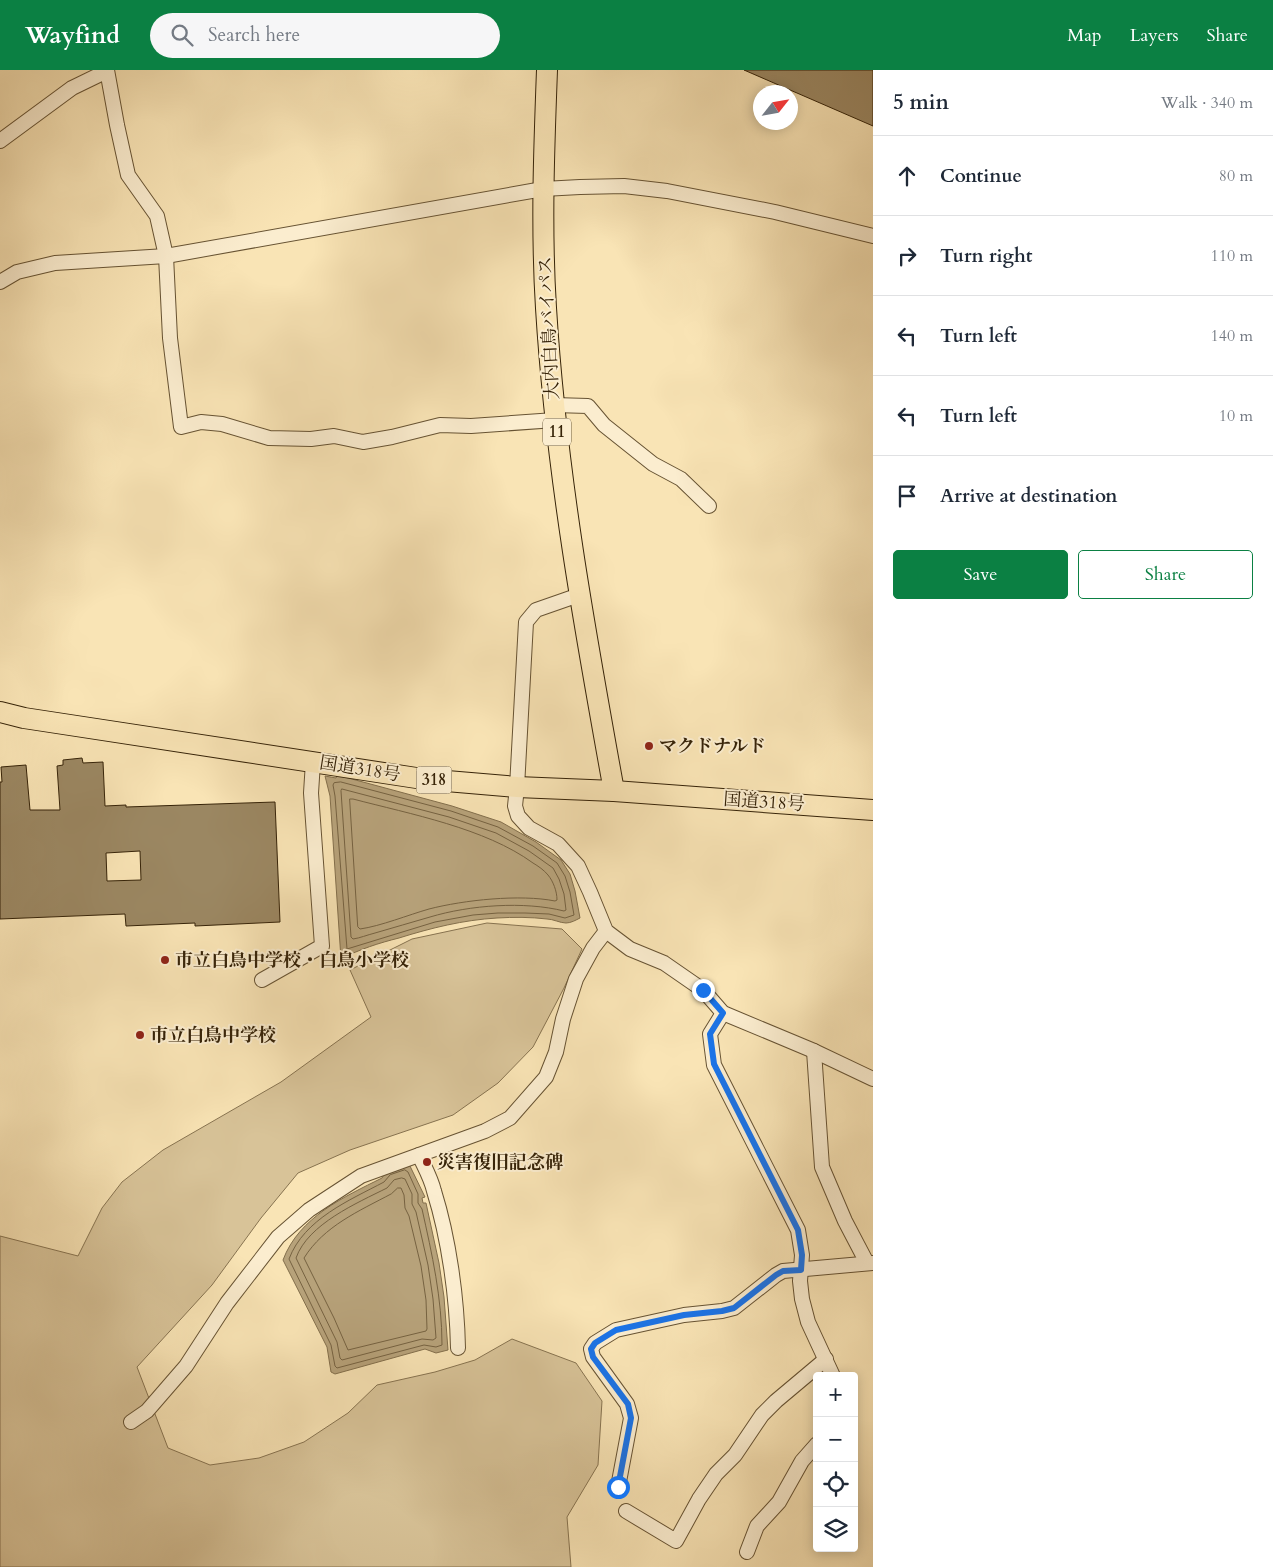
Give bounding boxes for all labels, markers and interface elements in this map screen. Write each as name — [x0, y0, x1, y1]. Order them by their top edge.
search box — [150, 13, 500, 58]
text: Wayfind — [25, 19, 120, 52]
icon: search — [168, 21, 196, 49]
text: Search here — [208, 22, 300, 48]
text: Map — [1067, 23, 1102, 48]
text: Layers — [1130, 23, 1179, 48]
text: Share — [1207, 23, 1248, 48]
north arrow — [753, 85, 798, 130]
text: 5 min — [893, 88, 949, 117]
text: Walk · 340 m — [1161, 92, 1253, 114]
icon: ahead — [893, 162, 921, 190]
text: Continue — [940, 163, 1022, 189]
text: 80 m — [1219, 165, 1253, 187]
icon: right — [893, 242, 921, 270]
text: Turn right — [940, 243, 1032, 269]
text: 110 m — [1211, 245, 1253, 267]
street label: 大内白鳥バイパス — [533, 256, 565, 400]
icon: left — [893, 322, 921, 350]
text: Turn left — [940, 323, 1017, 349]
text: 140 m — [1211, 325, 1253, 347]
icon: left — [893, 402, 921, 430]
text: Turn left — [940, 403, 1017, 429]
text: 10 m — [1219, 405, 1253, 427]
road number: 11 — [543, 418, 571, 446]
icon: arrive — [893, 482, 921, 510]
text: Arrive at destination — [940, 483, 1117, 509]
button: Save — [893, 550, 1068, 599]
button: Share — [1078, 550, 1253, 599]
place label: マクドナルド — [659, 734, 766, 759]
marker: マクドナルド — [643, 740, 655, 752]
street label: 国道318号 — [318, 750, 402, 788]
road number: 318 — [416, 766, 452, 794]
street label: 国道318号 — [722, 787, 806, 817]
place label: 市立白鳥中学校・白鳥小学校 — [175, 948, 409, 973]
marker: 市立白鳥中学校・白鳥小学校 — [159, 954, 171, 966]
route end — [692, 979, 715, 1002]
place label: 市立白鳥中学校 — [150, 1023, 276, 1048]
marker: 市立白鳥中学校 — [134, 1029, 146, 1041]
place label: 災害復旧記念碑 — [437, 1150, 563, 1175]
marker: 災害復旧記念碑 — [421, 1156, 433, 1168]
map controls — [813, 1372, 858, 1552]
button: + — [813, 1372, 858, 1417]
button: − — [813, 1417, 858, 1462]
button: locate — [813, 1462, 858, 1507]
route start — [607, 1476, 630, 1499]
button: layers — [813, 1507, 858, 1552]

